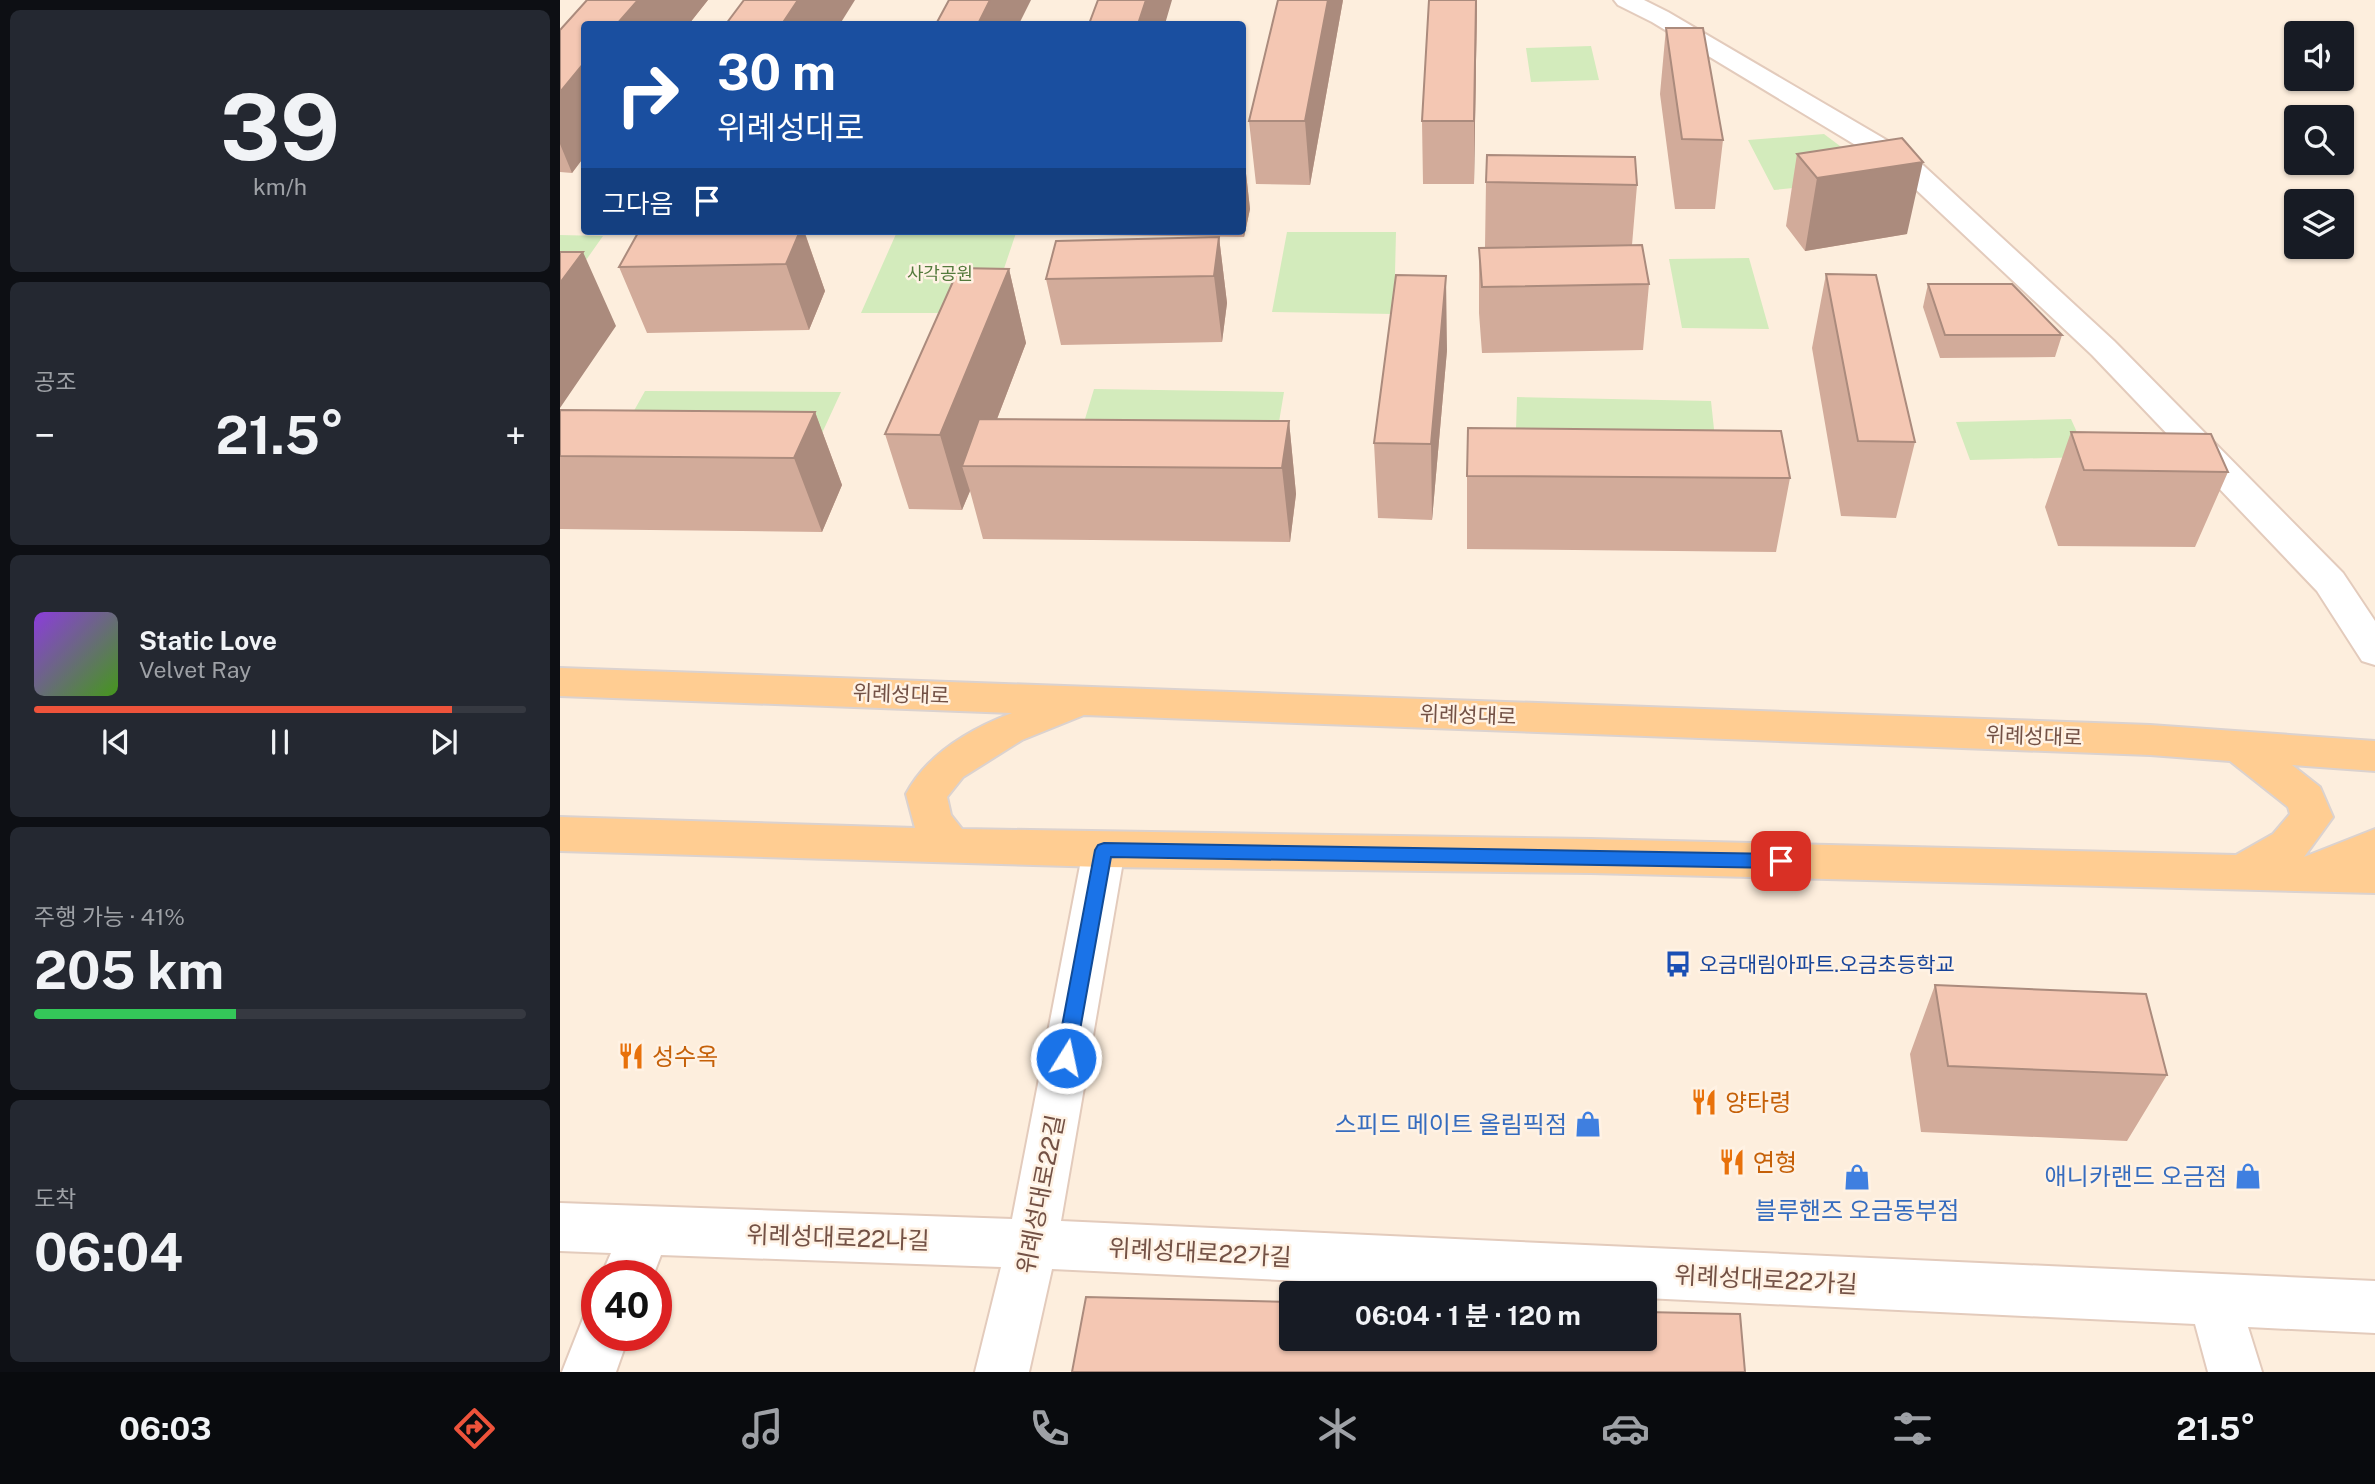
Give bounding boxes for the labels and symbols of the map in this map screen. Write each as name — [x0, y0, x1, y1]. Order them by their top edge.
park label: 사각공원 — [907, 263, 973, 284]
street label: 위례성대로 — [852, 680, 950, 708]
street label: 위례성대로 — [1419, 701, 1517, 729]
street label: 위례성대로 — [1985, 722, 2083, 750]
pin — [1751, 831, 1811, 891]
bus stop icon: 오금대림아파트.오금초등학교 — [1663, 949, 1693, 979]
place label: 오금대림아파트.오금초등학교 — [1699, 952, 1955, 977]
position arrow — [1029, 1021, 1103, 1095]
restaurant icon: 성수옥 — [616, 1041, 646, 1071]
place label: 성수옥 — [652, 1042, 718, 1070]
restaurant icon: 양타령 — [1689, 1087, 1719, 1117]
place label: 양타령 — [1725, 1088, 1791, 1116]
shop icon: 스피드 메이트 올림픽점 — [1573, 1109, 1603, 1139]
place label: 스피드 메이트 올림픽점 — [1335, 1110, 1567, 1138]
street label: 위례성대로22길 — [1011, 1112, 1069, 1276]
restaurant icon: 연형 — [1717, 1147, 1747, 1177]
place label: 연형 — [1753, 1148, 1797, 1176]
shop icon: 애니카랜드 오금점 — [2233, 1161, 2263, 1191]
shop icon: 블루핸즈 오금동부점 — [1842, 1162, 1872, 1192]
place label: 애니카랜드 오금점 — [2045, 1162, 2227, 1190]
place label: 블루핸즈 오금동부점 — [1755, 1196, 1959, 1224]
street label: 위례성대로22나길 — [746, 1220, 930, 1254]
street label: 위례성대로22가길 — [1108, 1233, 1292, 1271]
speed limit sign: 40 — [581, 1260, 672, 1351]
street label: 위례성대로22가길 — [1674, 1260, 1858, 1298]

